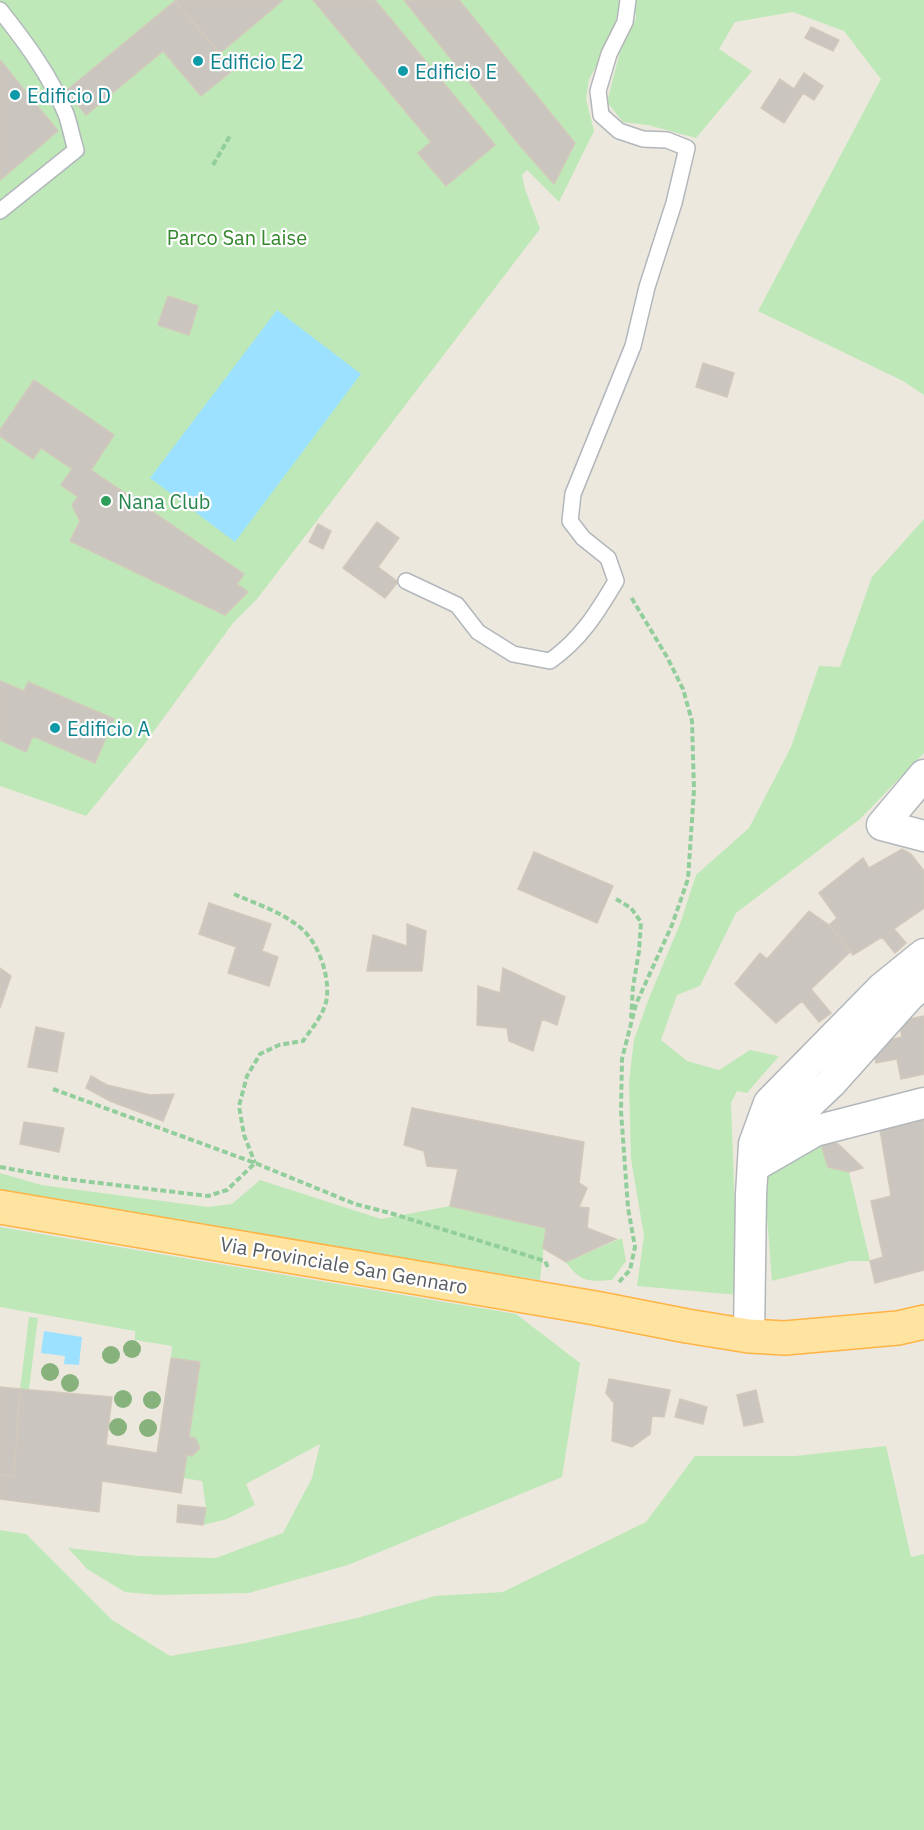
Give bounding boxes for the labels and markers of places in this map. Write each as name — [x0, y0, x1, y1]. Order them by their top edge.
place label: Edificio E2 — [210, 48, 304, 75]
marker: Edificio E2 — [191, 54, 205, 68]
place label: Edificio E — [415, 58, 497, 85]
marker: Edificio E — [396, 64, 410, 78]
place label: Edificio D — [27, 82, 111, 109]
marker: Edificio D — [8, 88, 22, 102]
place label: Nana Club — [118, 488, 210, 515]
marker: Nana Club — [99, 494, 113, 508]
place label: Edificio A — [67, 715, 150, 742]
marker: Edificio A — [48, 721, 62, 735]

